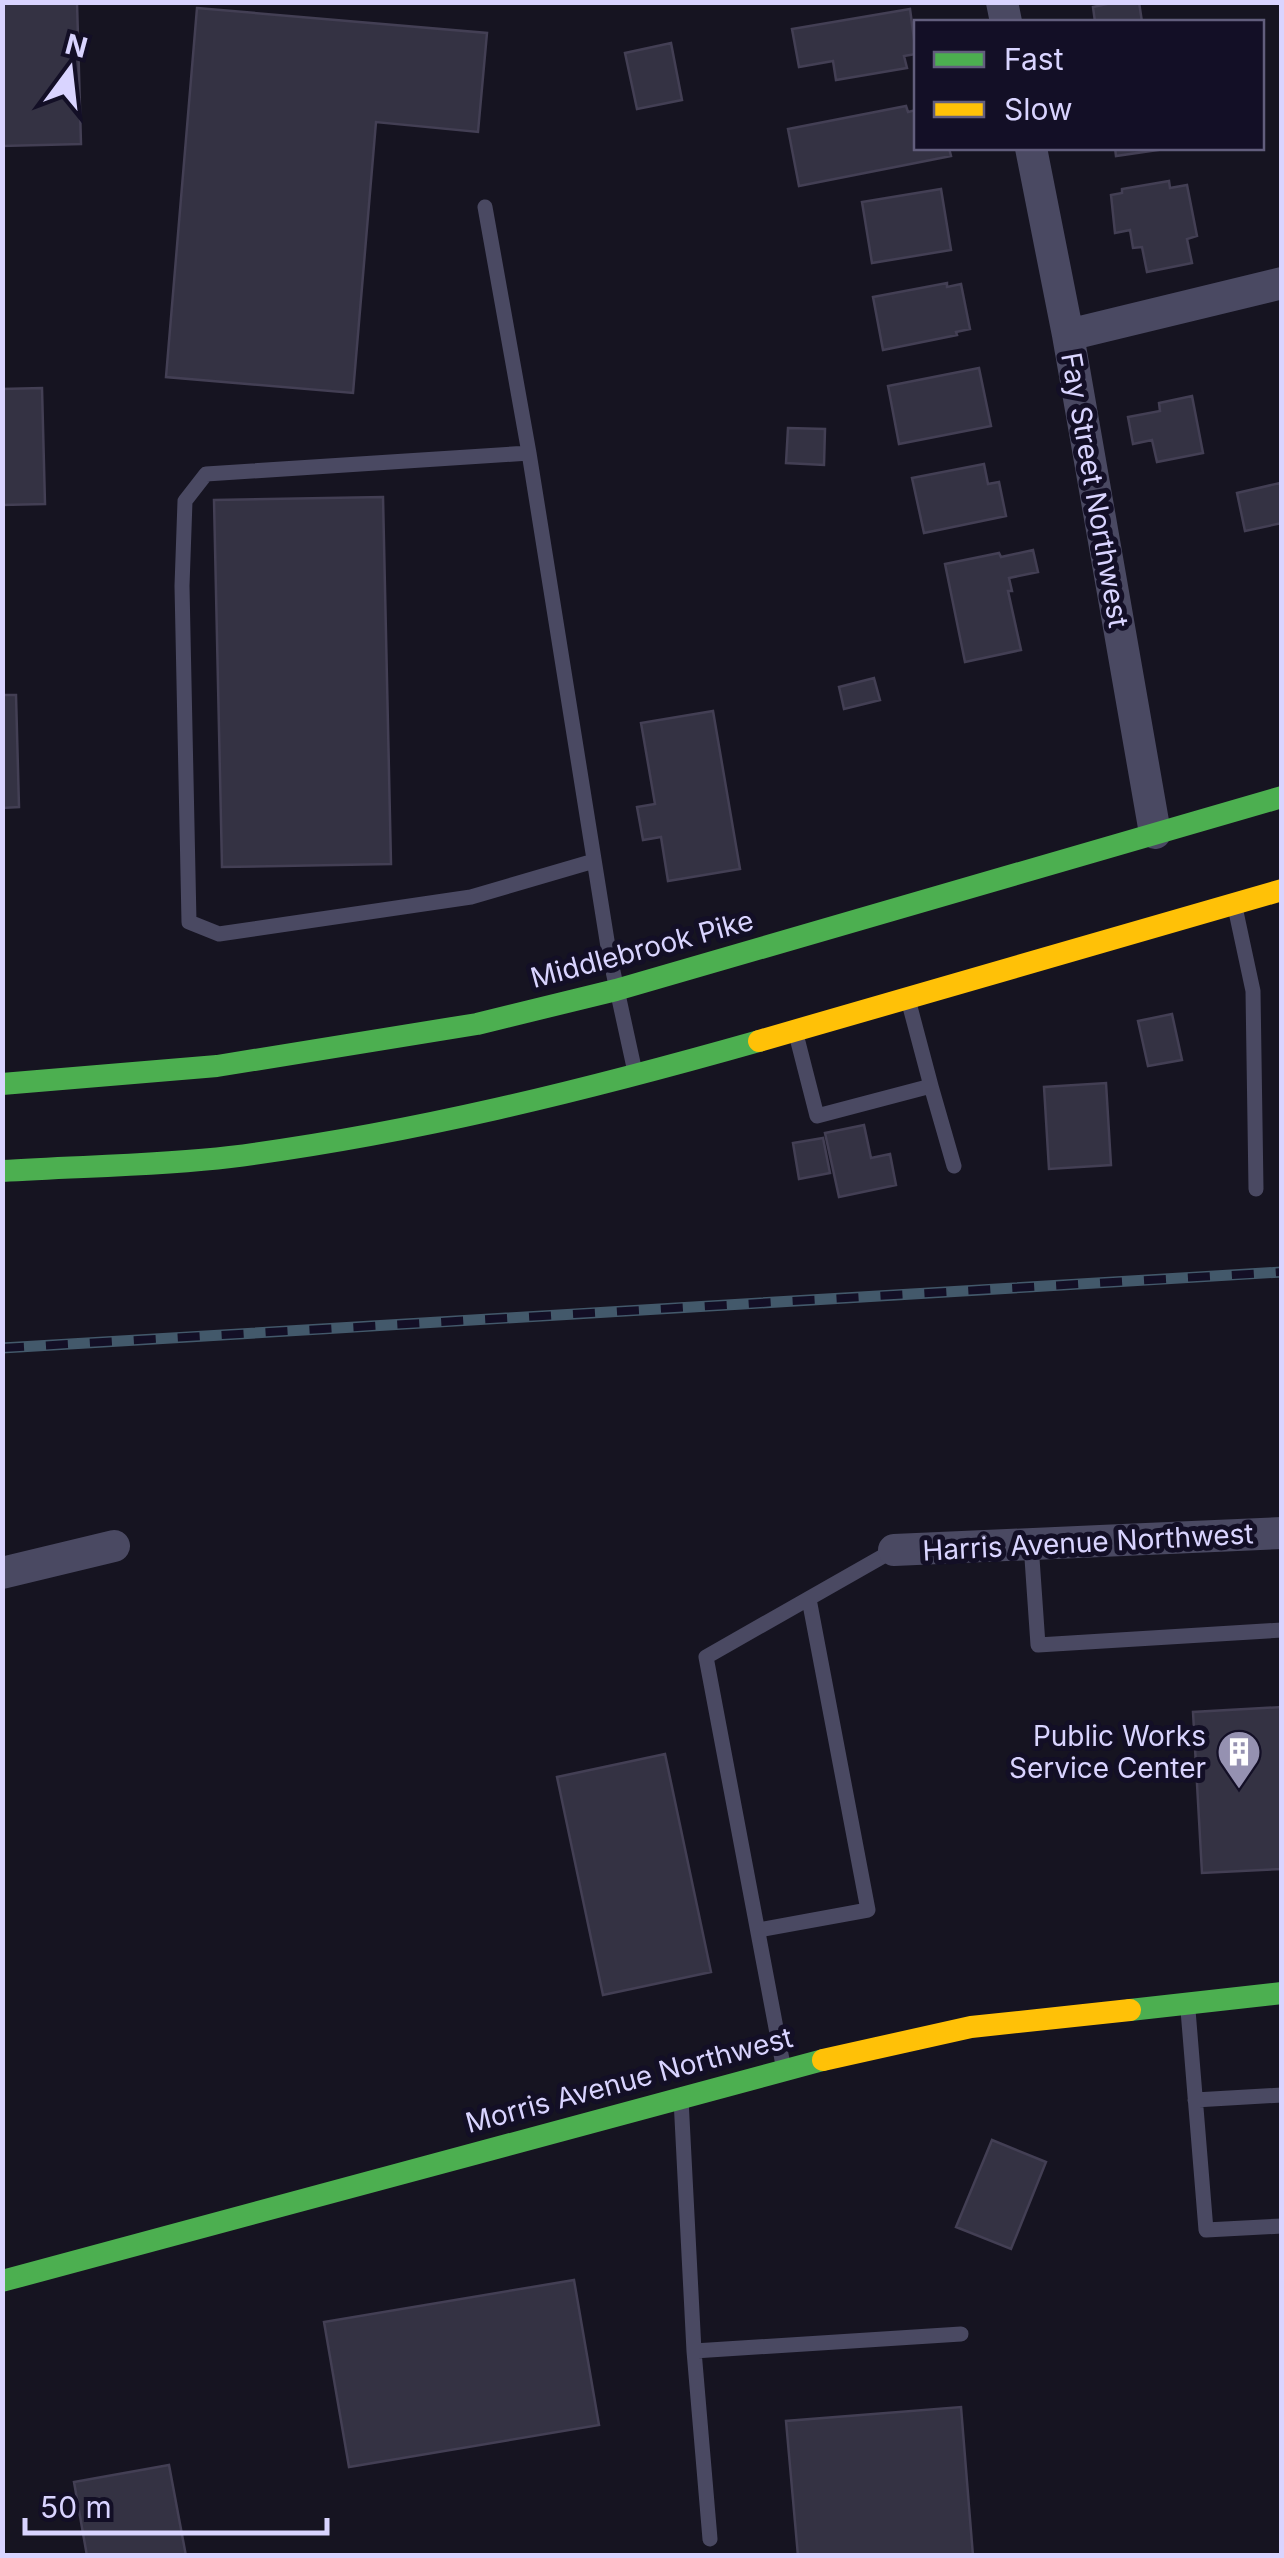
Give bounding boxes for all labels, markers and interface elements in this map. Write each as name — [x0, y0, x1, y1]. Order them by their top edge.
north arrow — [20, 20, 120, 120]
legend — [914, 20, 1264, 150]
text: N — [62, 27, 91, 65]
text: Fast — [1004, 41, 1064, 77]
text: Slow — [1004, 91, 1073, 127]
street label: Fay Street Northwest — [1054, 350, 1136, 630]
street label: Middlebrook Pike — [527, 903, 757, 995]
street label: Harris Avenue Northwest — [922, 1516, 1254, 1568]
place label: Public Works Service Center — [1009, 1719, 1206, 1785]
building icon: Public Works Service Center — [1216, 1729, 1262, 1790]
street label: Morris Avenue Northwest — [462, 2020, 796, 2140]
scale bar — [25, 2473, 328, 2535]
text: 50 m — [40, 2489, 112, 2525]

